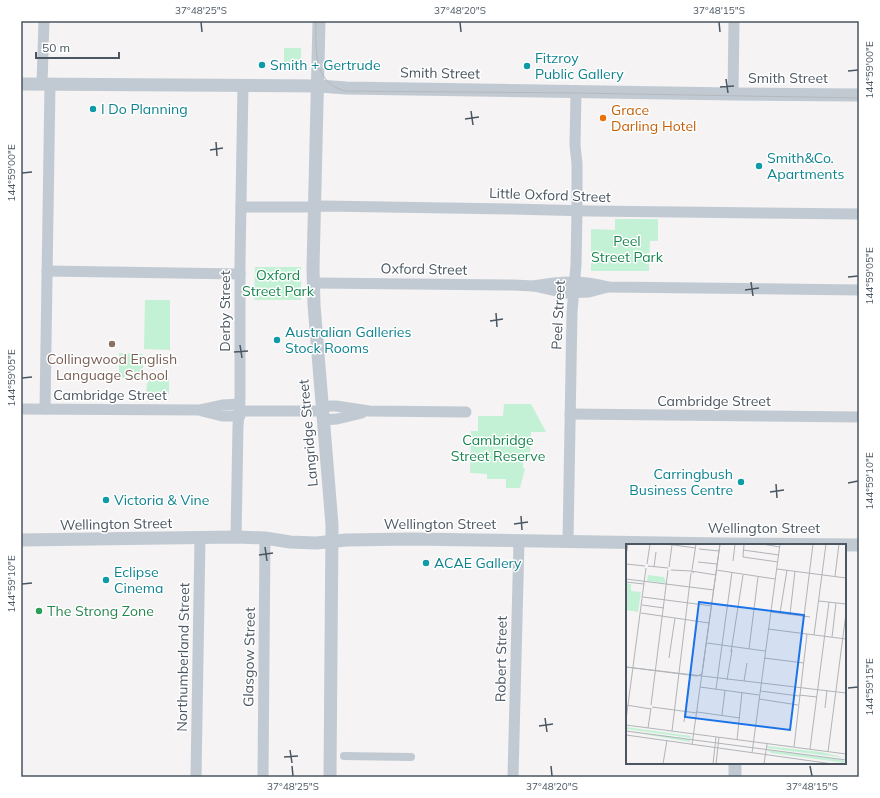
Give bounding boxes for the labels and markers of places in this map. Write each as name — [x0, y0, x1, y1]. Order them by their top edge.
place label: Fitzroy Public Gallery — [535, 49, 624, 83]
place label: Smith + Gertrude — [270, 56, 381, 74]
marker: Smith + Gertrude — [257, 60, 267, 70]
marker: Fitzroy Public Gallery — [522, 61, 532, 71]
place label: I Do Planning — [101, 100, 188, 118]
place label: Grace Darling Hotel — [611, 101, 696, 135]
marker: I Do Planning — [88, 104, 98, 114]
marker: Grace Darling Hotel — [598, 113, 608, 123]
place label: Smith&Co. Apartments — [767, 149, 844, 183]
marker: Smith&Co. Apartments — [754, 161, 764, 171]
place label: Australian Galleries Stock Rooms — [285, 323, 411, 357]
marker: Australian Galleries Stock Rooms — [272, 335, 282, 345]
marker: Collingwood English Language School — [107, 339, 117, 349]
place label: Collingwood English Language School — [47, 350, 177, 384]
place label: Carringbush Business Centre — [629, 465, 733, 499]
marker: Carringbush Business Centre — [736, 477, 746, 487]
place label: Victoria & Vine — [114, 491, 209, 509]
marker: Victoria & Vine — [101, 495, 111, 505]
place label: ACAE Gallery — [434, 554, 522, 572]
marker: ACAE Gallery — [421, 558, 431, 568]
place label: Eclipse Cinema — [114, 563, 163, 597]
marker: Eclipse Cinema — [101, 575, 111, 585]
place label: The Strong Zone — [47, 602, 154, 620]
marker: The Strong Zone — [34, 606, 44, 616]

